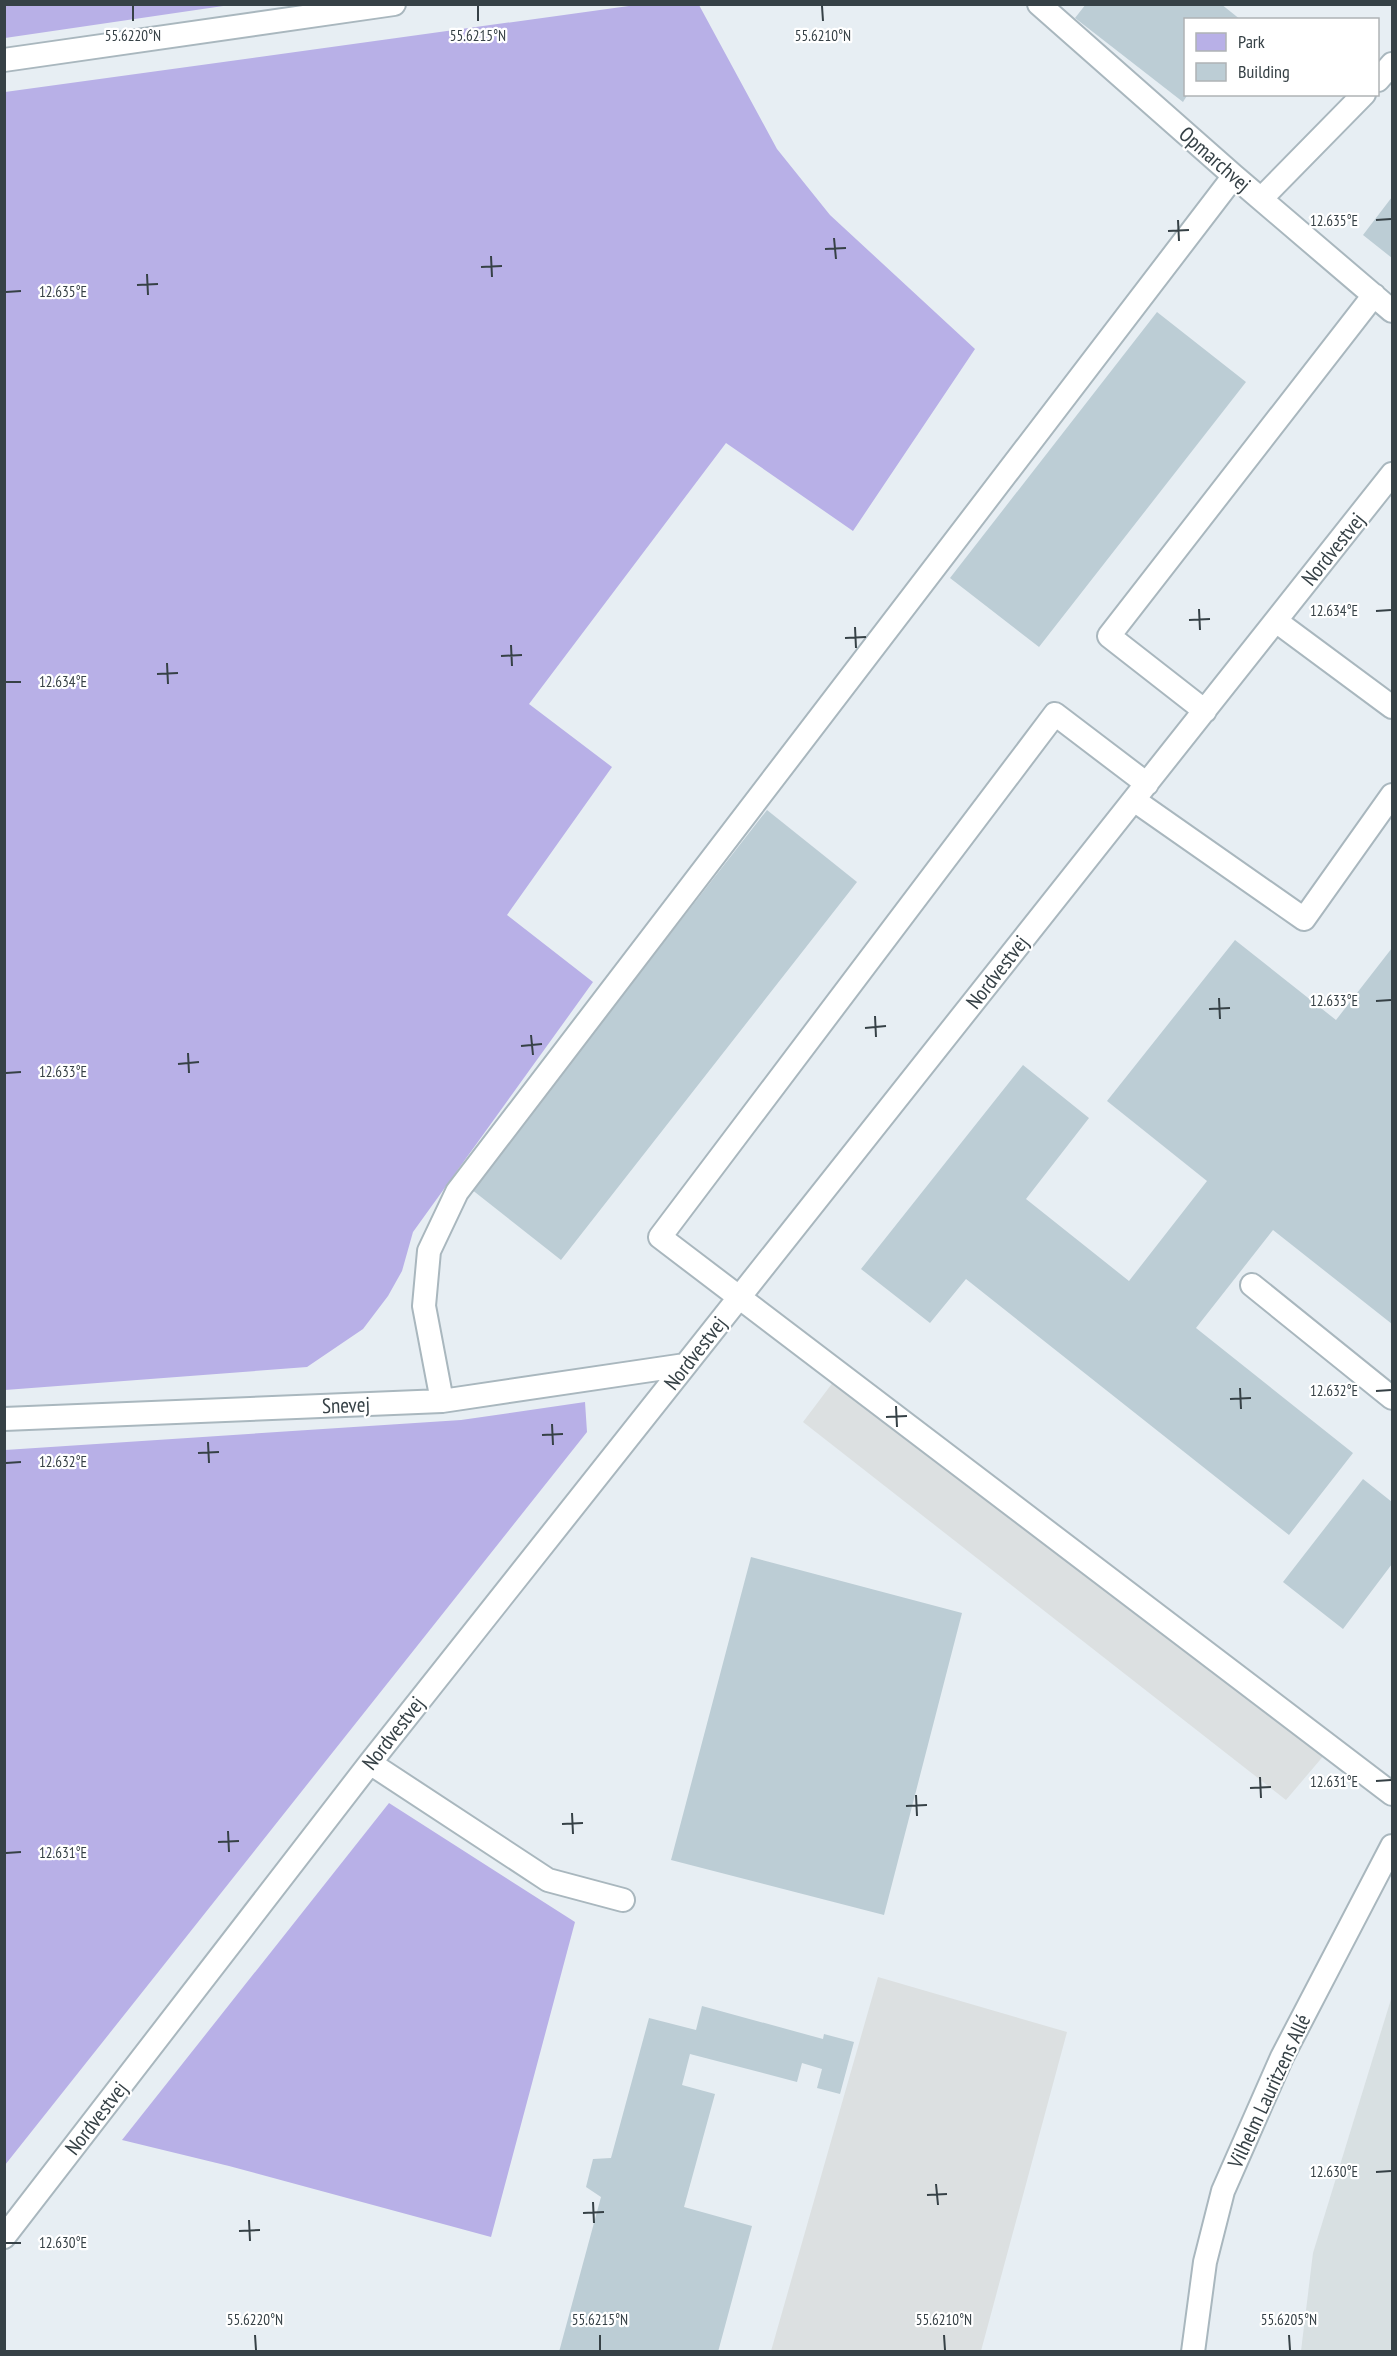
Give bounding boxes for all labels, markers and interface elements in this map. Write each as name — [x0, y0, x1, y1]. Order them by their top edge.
legend — [1184, 18, 1379, 96]
text: 55.6220°N — [105, 26, 161, 45]
text: 55.6215°N — [450, 26, 506, 45]
text: 55.6210°N — [795, 26, 851, 45]
text: Park — [1238, 30, 1265, 53]
text: Building — [1238, 60, 1290, 83]
street label: Opmarchvej — [1173, 120, 1257, 198]
text: 12.635°E — [1310, 211, 1358, 230]
text: 12.635°E — [39, 282, 87, 301]
street label: Nordvestvej — [1295, 507, 1371, 591]
text: 12.634°E — [1310, 601, 1358, 620]
text: 12.634°E — [39, 672, 87, 691]
street label: Nordvestvej — [960, 930, 1034, 1014]
text: 12.633°E — [1310, 991, 1358, 1010]
text: 12.633°E — [39, 1062, 87, 1081]
street label: Nordvestvej — [658, 1311, 732, 1395]
text: 12.632°E — [1310, 1381, 1358, 1400]
street label: Snevej — [322, 1391, 370, 1419]
text: 12.632°E — [39, 1452, 87, 1471]
street label: Nordvestvej — [356, 1691, 430, 1775]
text: 12.631°E — [1310, 1772, 1358, 1791]
text: 12.631°E — [39, 1843, 87, 1862]
street label: Vilhelm Lauritzens Allé — [1221, 2010, 1316, 2173]
street label: Nordvestvej — [59, 2076, 133, 2160]
text: 12.630°E — [1310, 2162, 1358, 2181]
text: 12.630°E — [39, 2233, 87, 2252]
text: 55.6220°N — [227, 2310, 283, 2329]
text: 55.6215°N — [572, 2310, 628, 2329]
text: 55.6210°N — [916, 2310, 972, 2329]
text: 55.6205°N — [1261, 2310, 1317, 2329]

